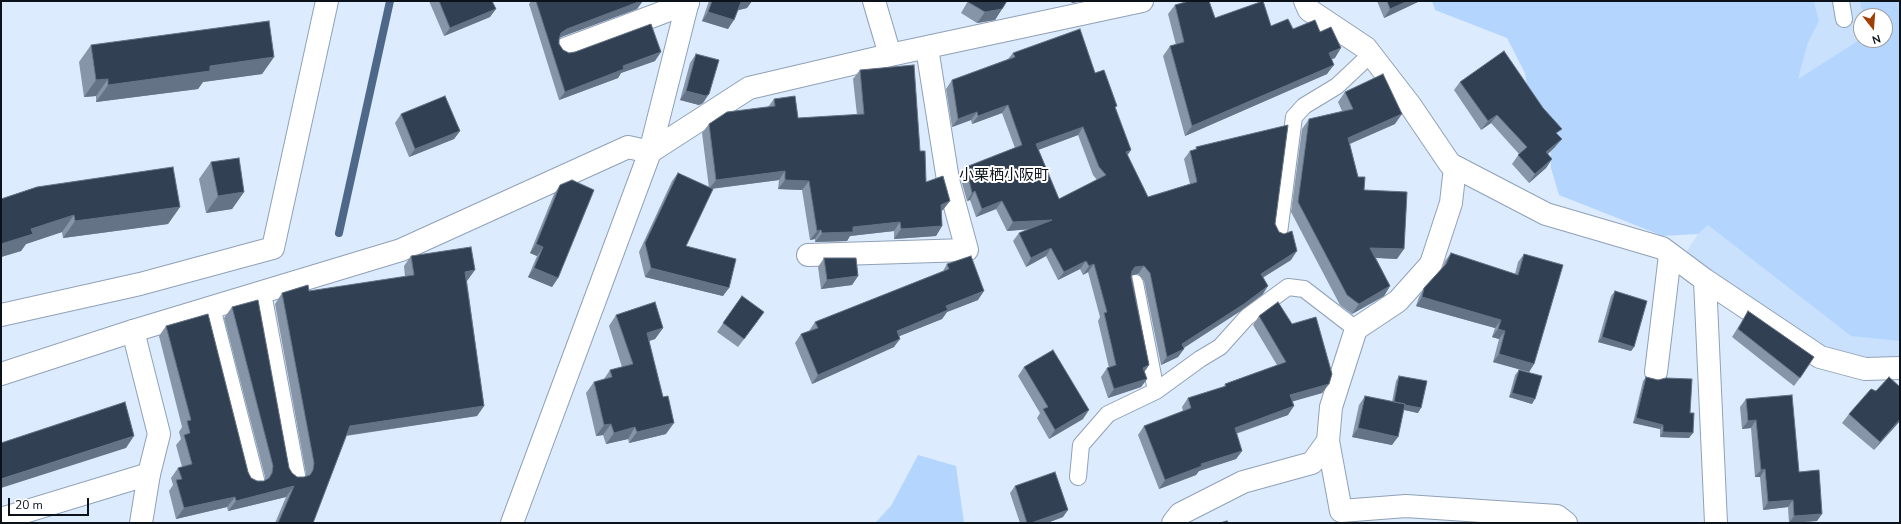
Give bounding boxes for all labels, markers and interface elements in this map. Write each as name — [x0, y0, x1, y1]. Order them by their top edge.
north arrow — [1853, 8, 1893, 48]
text: N — [1870, 31, 1882, 47]
district label: 小栗栖小阪町 — [959, 167, 1049, 185]
scale bar — [10, 490, 91, 516]
text: 20 m — [15, 497, 43, 513]

